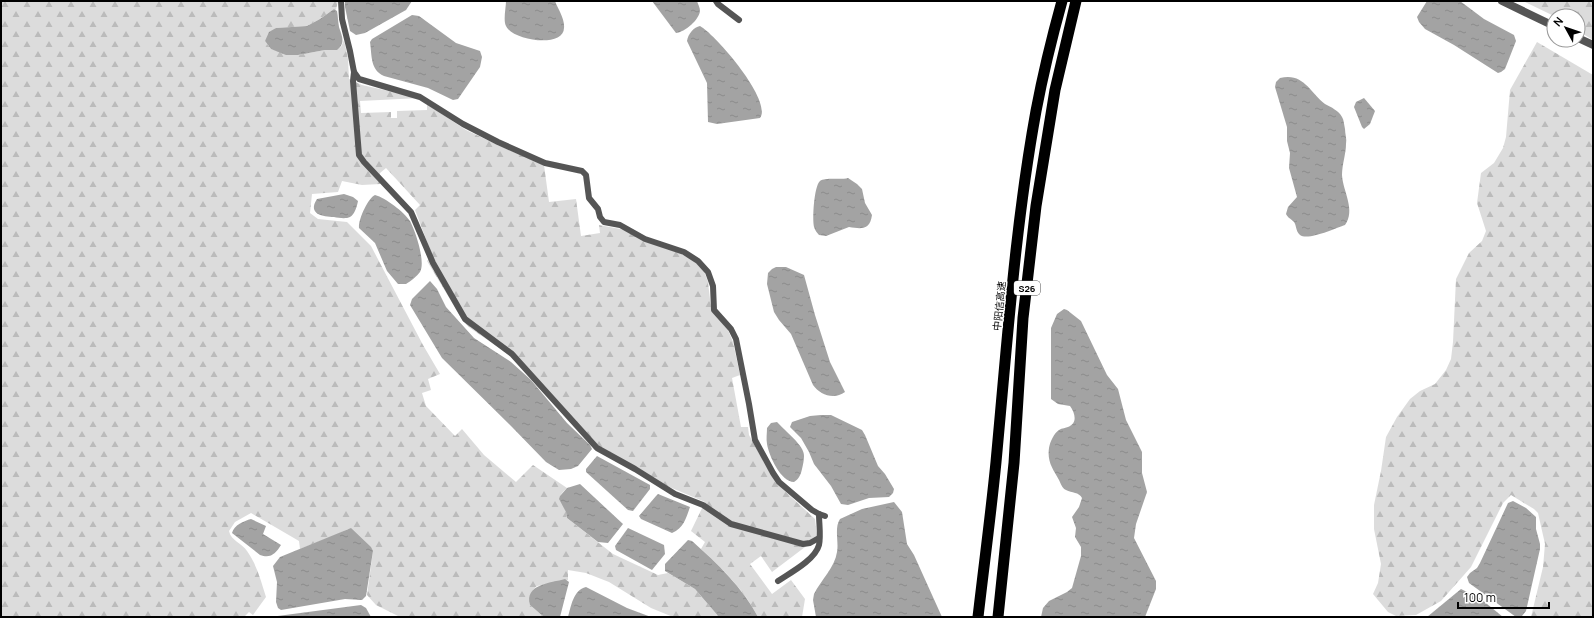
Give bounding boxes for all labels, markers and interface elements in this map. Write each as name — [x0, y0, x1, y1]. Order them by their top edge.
north arrow — [1546, 8, 1586, 48]
text: N — [1550, 13, 1566, 29]
street label: 中阳信高速 — [989, 280, 1009, 332]
road number: S26 — [1014, 281, 1040, 295]
scale bar — [1458, 584, 1549, 610]
text: 100 m — [1464, 589, 1496, 606]

